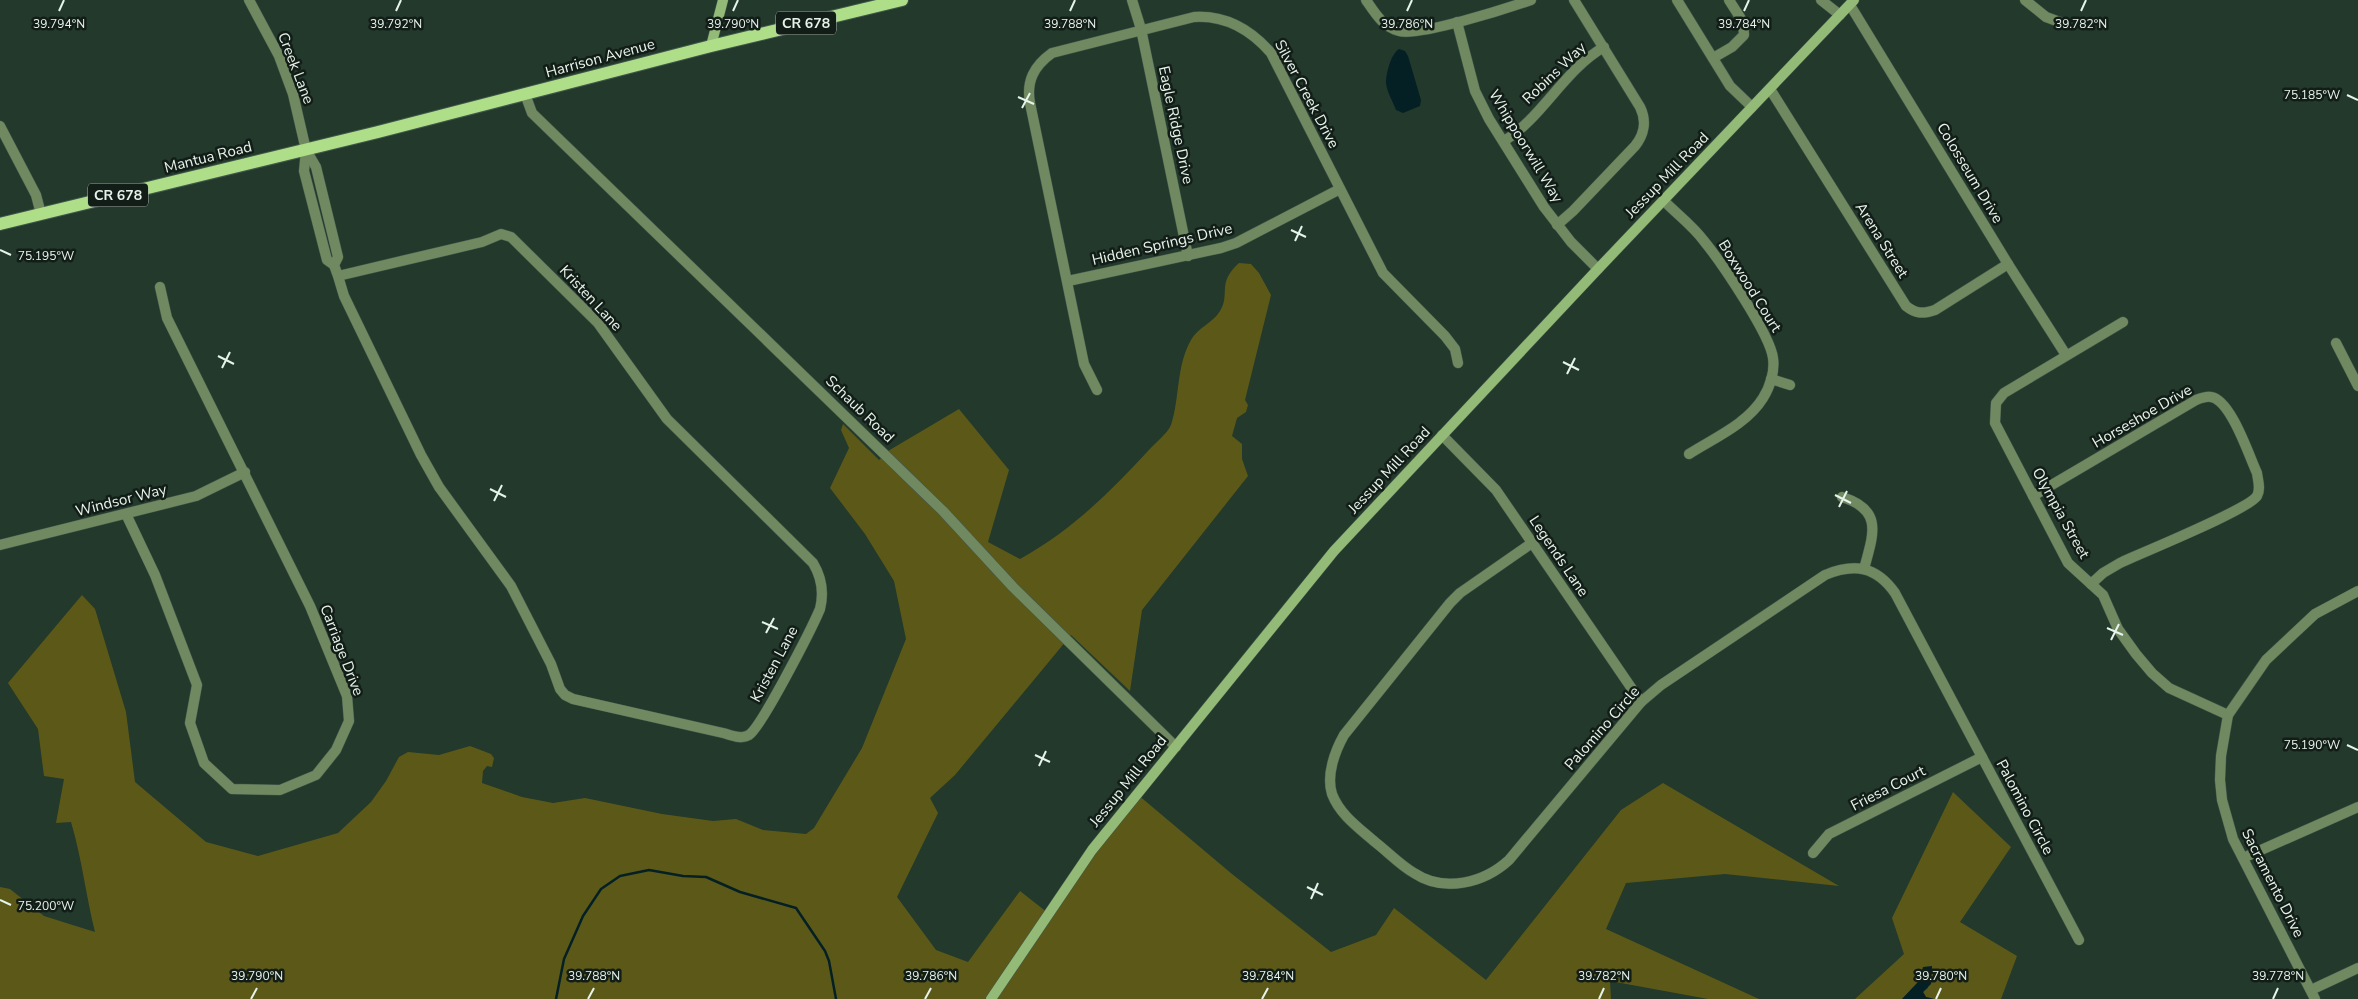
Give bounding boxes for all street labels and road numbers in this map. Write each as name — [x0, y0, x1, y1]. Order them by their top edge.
road number: CR 678 — [776, 12, 836, 34]
street label: Creek Lane — [273, 29, 319, 107]
street label: Harrison Avenue — [543, 34, 657, 82]
street label: Silver Creek Drive — [1270, 36, 1344, 152]
street label: Robins Way — [1518, 37, 1590, 108]
street label: Eagle Ridge Drive — [1154, 64, 1198, 186]
street label: Whippoorwill Way — [1484, 86, 1568, 207]
street label: Colosseum Drive — [1932, 119, 2008, 227]
street label: Jessup Mill Road — [1620, 128, 1713, 223]
street label: Mantua Road — [162, 136, 254, 178]
road number: CR 678 — [88, 184, 148, 206]
street label: Arena Street — [1851, 198, 1914, 282]
street label: Hidden Springs Drive — [1090, 218, 1234, 270]
street label: Boxwood Court — [1714, 236, 1787, 337]
street label: Kristen Lane — [555, 261, 627, 335]
street label: Schaub Road — [821, 371, 899, 447]
street label: Horseshoe Drive — [2089, 379, 2195, 453]
street label: Jessup Mill Road — [1343, 422, 1435, 519]
street label: Olympia Street — [2028, 464, 2095, 563]
street label: Windsor Way — [73, 479, 169, 521]
street label: Legends Lane — [1524, 512, 1594, 600]
street label: Carriage Drive — [315, 602, 369, 698]
street label: Kristen Lane — [746, 622, 802, 706]
street label: Palomino Circle — [1560, 682, 1644, 774]
street label: Jessup Mill Road — [1084, 731, 1171, 832]
street label: Palomino Circle — [1992, 756, 2058, 858]
street label: Friesa Court — [1847, 760, 1929, 815]
street label: Sacramento Drive — [2237, 825, 2309, 941]

